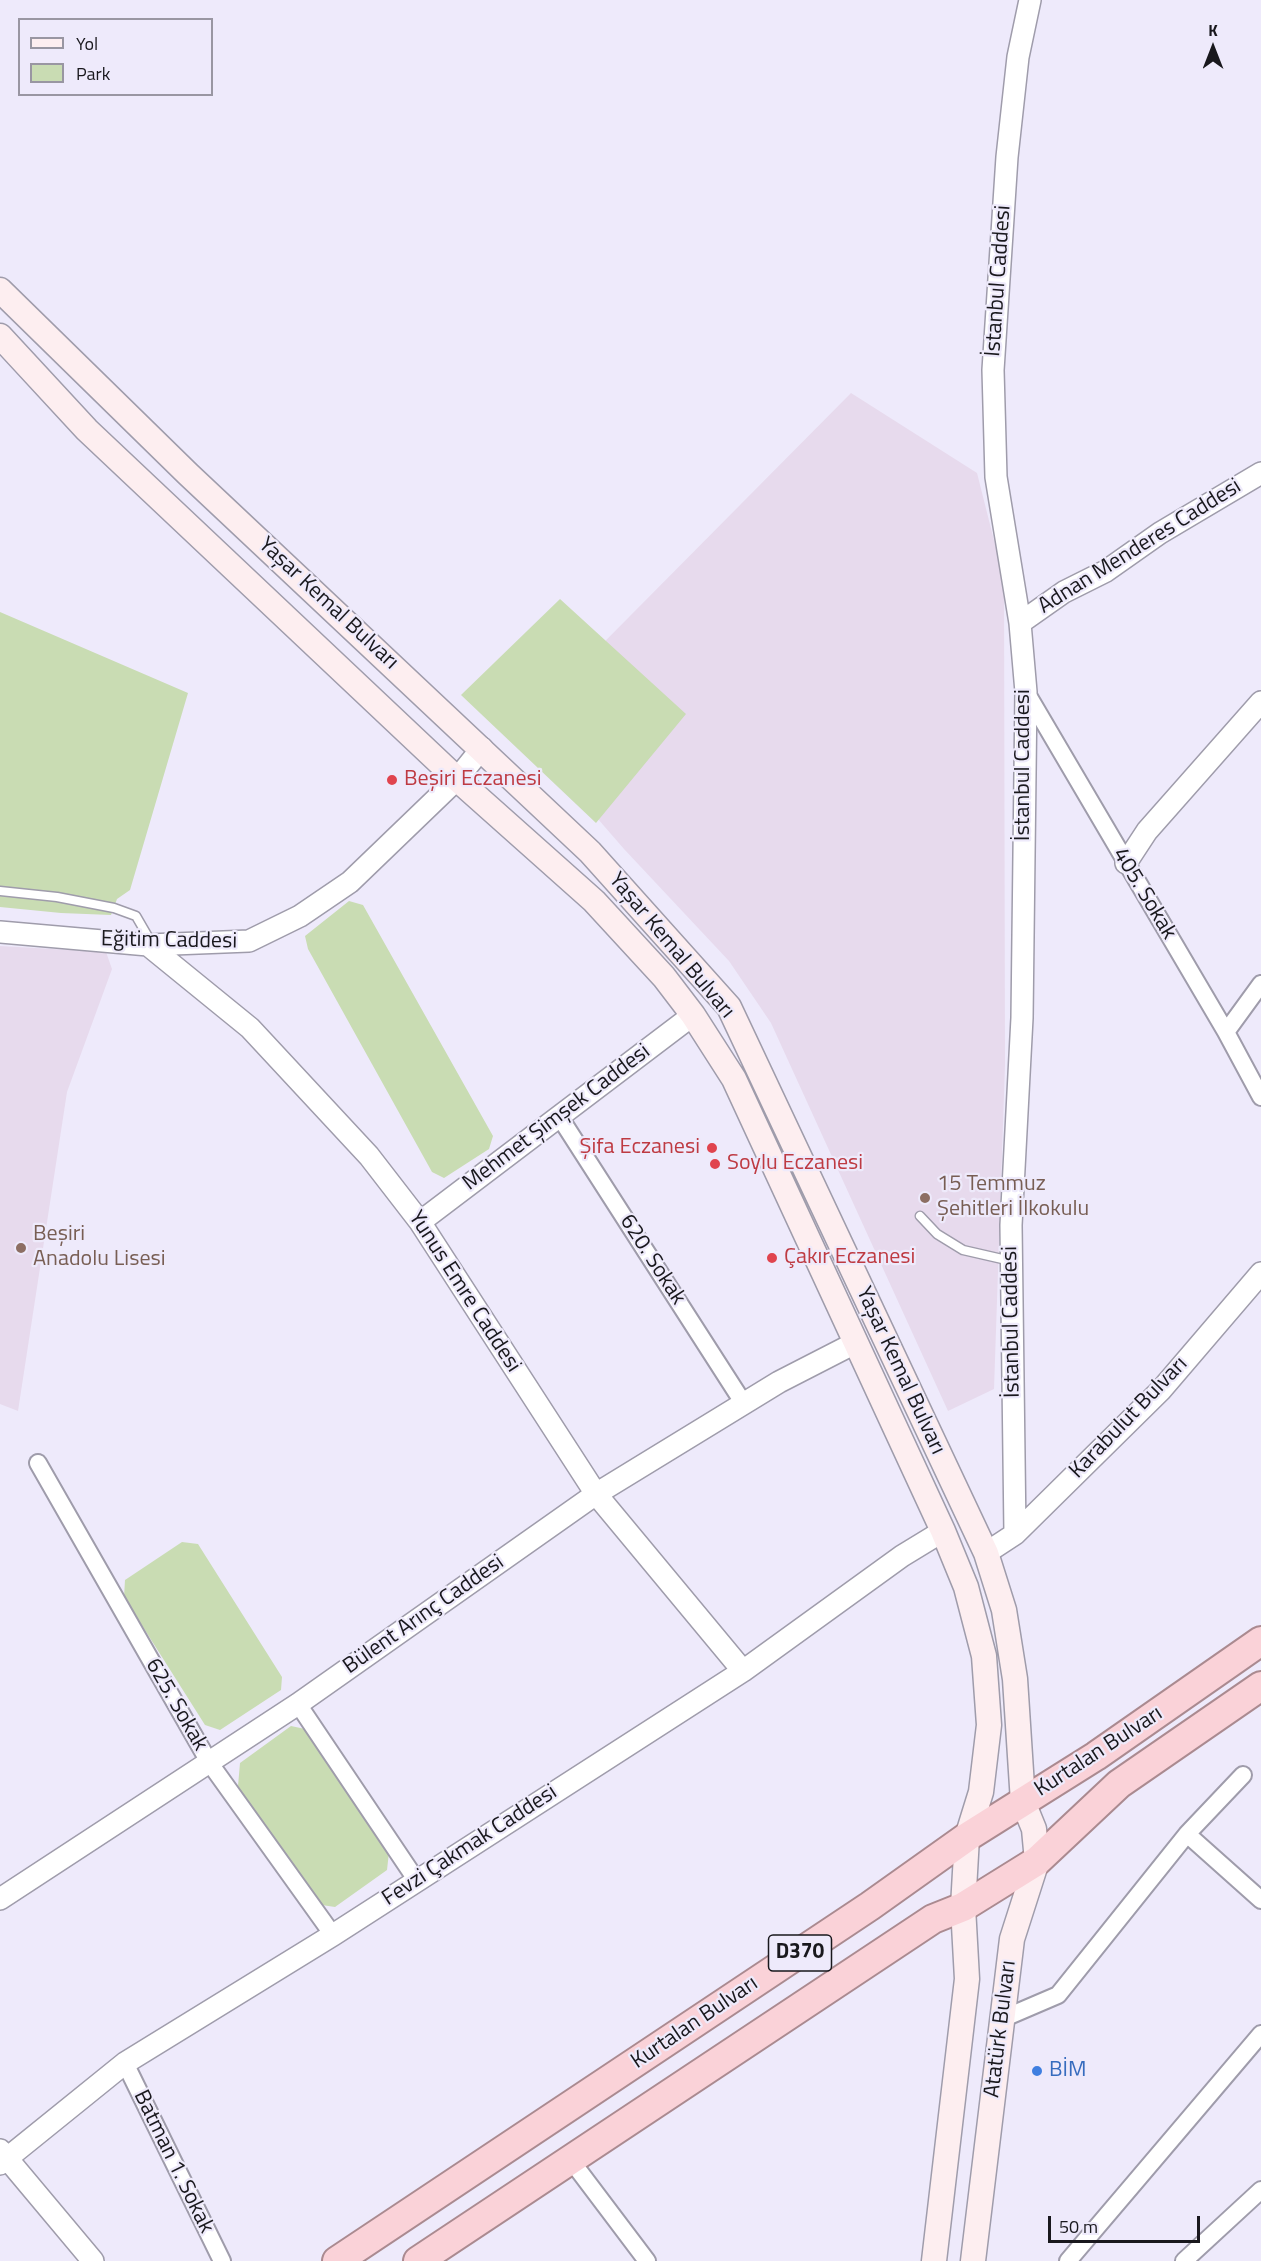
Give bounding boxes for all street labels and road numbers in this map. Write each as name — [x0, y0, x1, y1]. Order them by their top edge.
street label: İstanbul Caddesi — [981, 204, 1017, 358]
street label: Adnan Menderes Caddesi — [1034, 474, 1246, 620]
street label: Yaşar Kemal Bulvarı — [252, 532, 404, 676]
street label: İstanbul Caddesi — [1011, 689, 1037, 841]
street label: 405. Sokak — [1106, 843, 1182, 945]
street label: Yaşar Kemal Bulvarı — [602, 868, 740, 1024]
street label: Eğitim Caddesi — [101, 927, 237, 955]
street label: Mehmet Şimşek Caddesi — [458, 1039, 656, 1197]
street label: Yunus Emre Caddesi — [402, 1206, 526, 1378]
street label: 620. Sokak — [613, 1210, 691, 1310]
street label: İstanbul Caddesi — [997, 1246, 1027, 1398]
street label: Yaşar Kemal Bulvarı — [850, 1283, 950, 1459]
street label: Karabulut Bulvarı — [1064, 1352, 1194, 1484]
street label: Bülent Arınç Caddesi — [339, 1550, 509, 1680]
street label: 625. Sokak — [139, 1654, 213, 1756]
street label: Kurtalan Bulvarı — [1030, 1701, 1168, 1803]
street label: Fevzi Çakmak Caddesi — [378, 1780, 562, 1912]
road number: D370 — [768, 1935, 832, 1971]
street label: Atatürk Bulvarı — [979, 1959, 1023, 2099]
street label: Kurtalan Bulvarı — [627, 1971, 763, 2075]
street label: Batman 1. Sokak — [127, 2086, 219, 2238]

